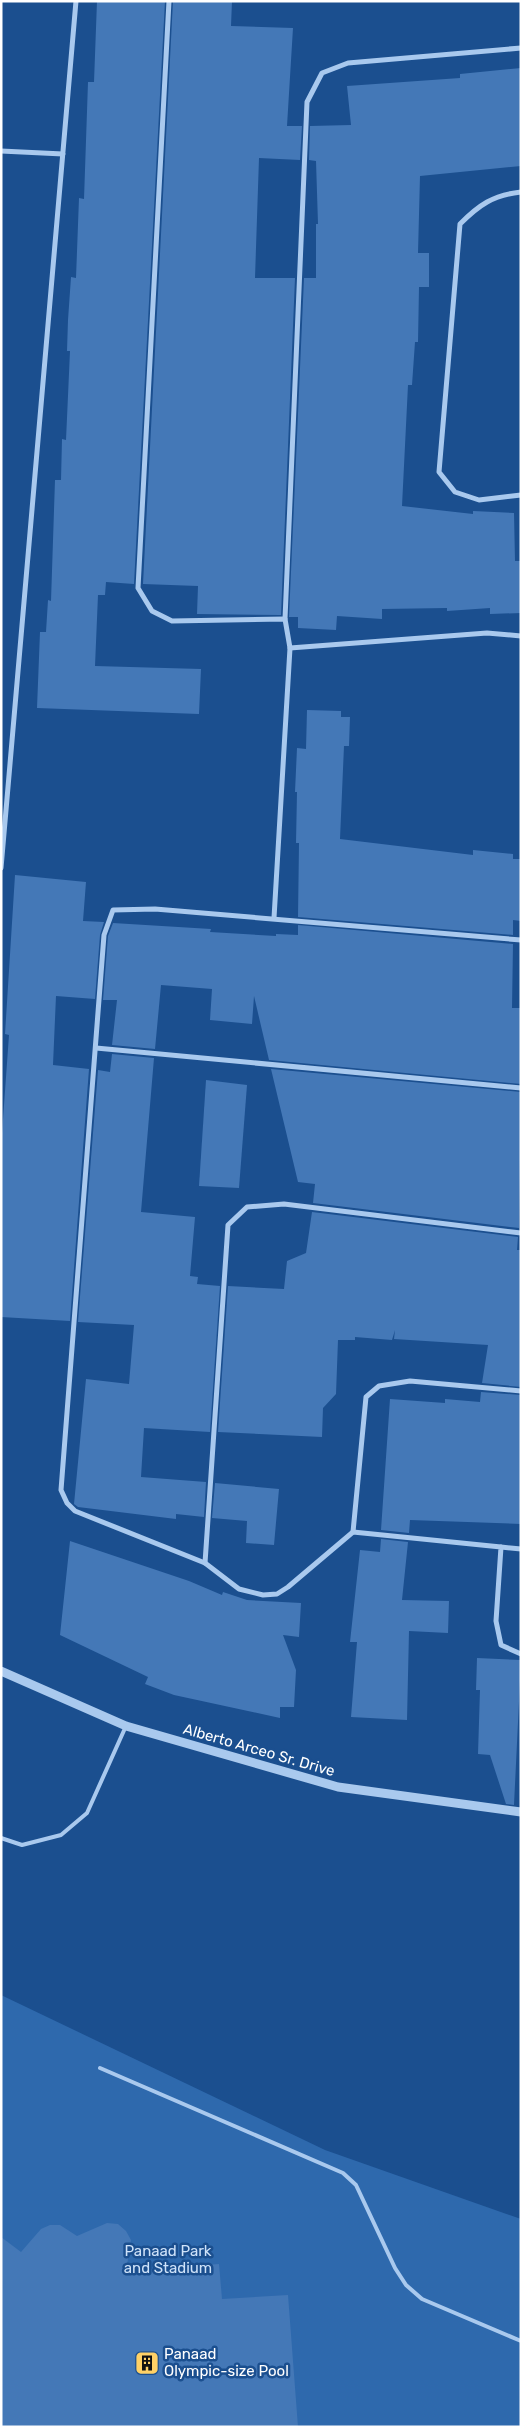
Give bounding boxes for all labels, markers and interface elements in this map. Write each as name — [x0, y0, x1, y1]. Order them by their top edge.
street label: Alberto Arceo Sr. Drive — [181, 1720, 337, 1780]
park label: Panaad Park and Stadium — [124, 2242, 212, 2277]
place label: Panaad Olympic-size Pool — [164, 2345, 289, 2380]
building icon: Panaad Olympic-size Pool — [134, 2350, 160, 2376]

